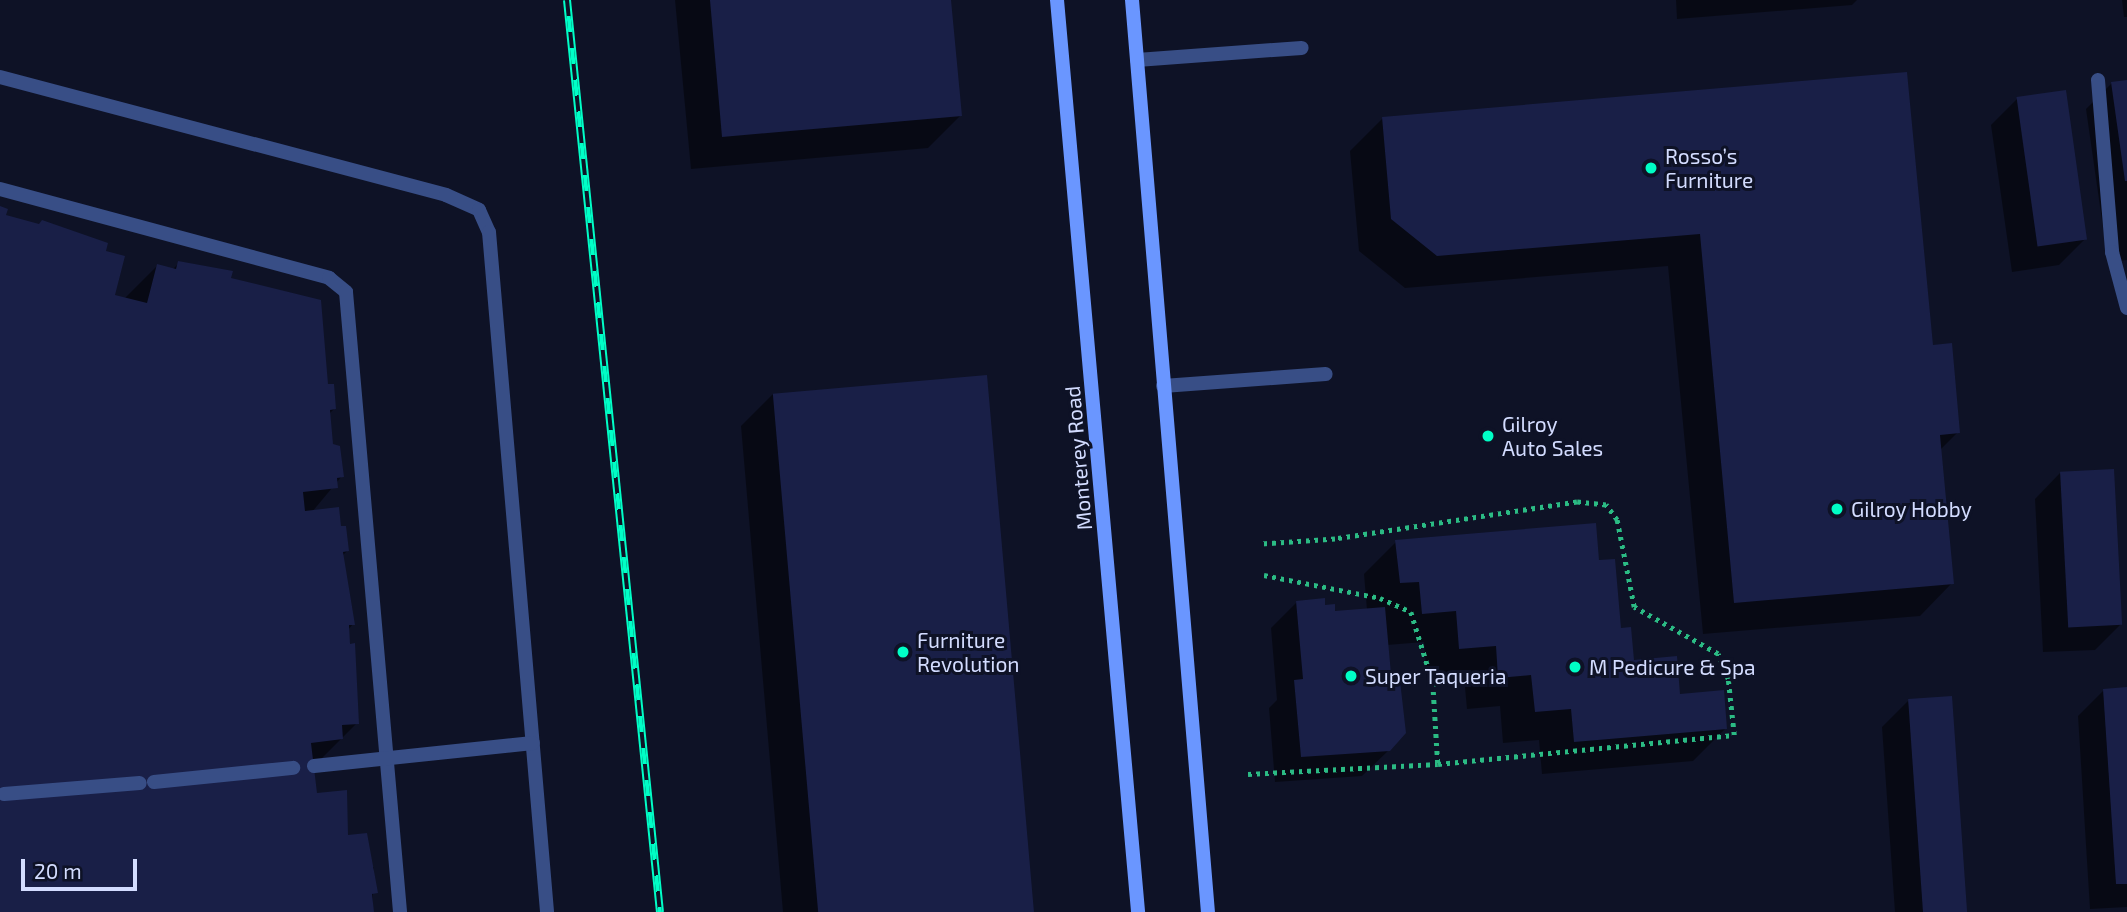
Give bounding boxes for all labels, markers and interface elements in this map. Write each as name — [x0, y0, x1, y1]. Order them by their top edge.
place label: Rosso’s Furniture — [1665, 143, 1753, 193]
marker: Rosso’s Furniture — [1643, 160, 1659, 176]
street label: Monterey Road — [1059, 385, 1097, 531]
place label: Gilroy Auto Sales — [1502, 411, 1603, 461]
marker: Gilroy Auto Sales — [1480, 428, 1496, 444]
place label: Gilroy Hobby — [1851, 496, 1972, 522]
marker: Gilroy Hobby — [1829, 501, 1845, 517]
place label: Furniture Revolution — [917, 627, 1020, 677]
marker: Furniture Revolution — [895, 644, 911, 660]
place label: M Pedicure & Spa — [1589, 654, 1756, 680]
marker: M Pedicure & Spa — [1567, 659, 1583, 675]
place label: Super Taqueria — [1365, 663, 1507, 689]
marker: Super Taqueria — [1343, 668, 1359, 684]
scale bar — [24, 846, 140, 890]
text: 20 m — [34, 858, 82, 883]

